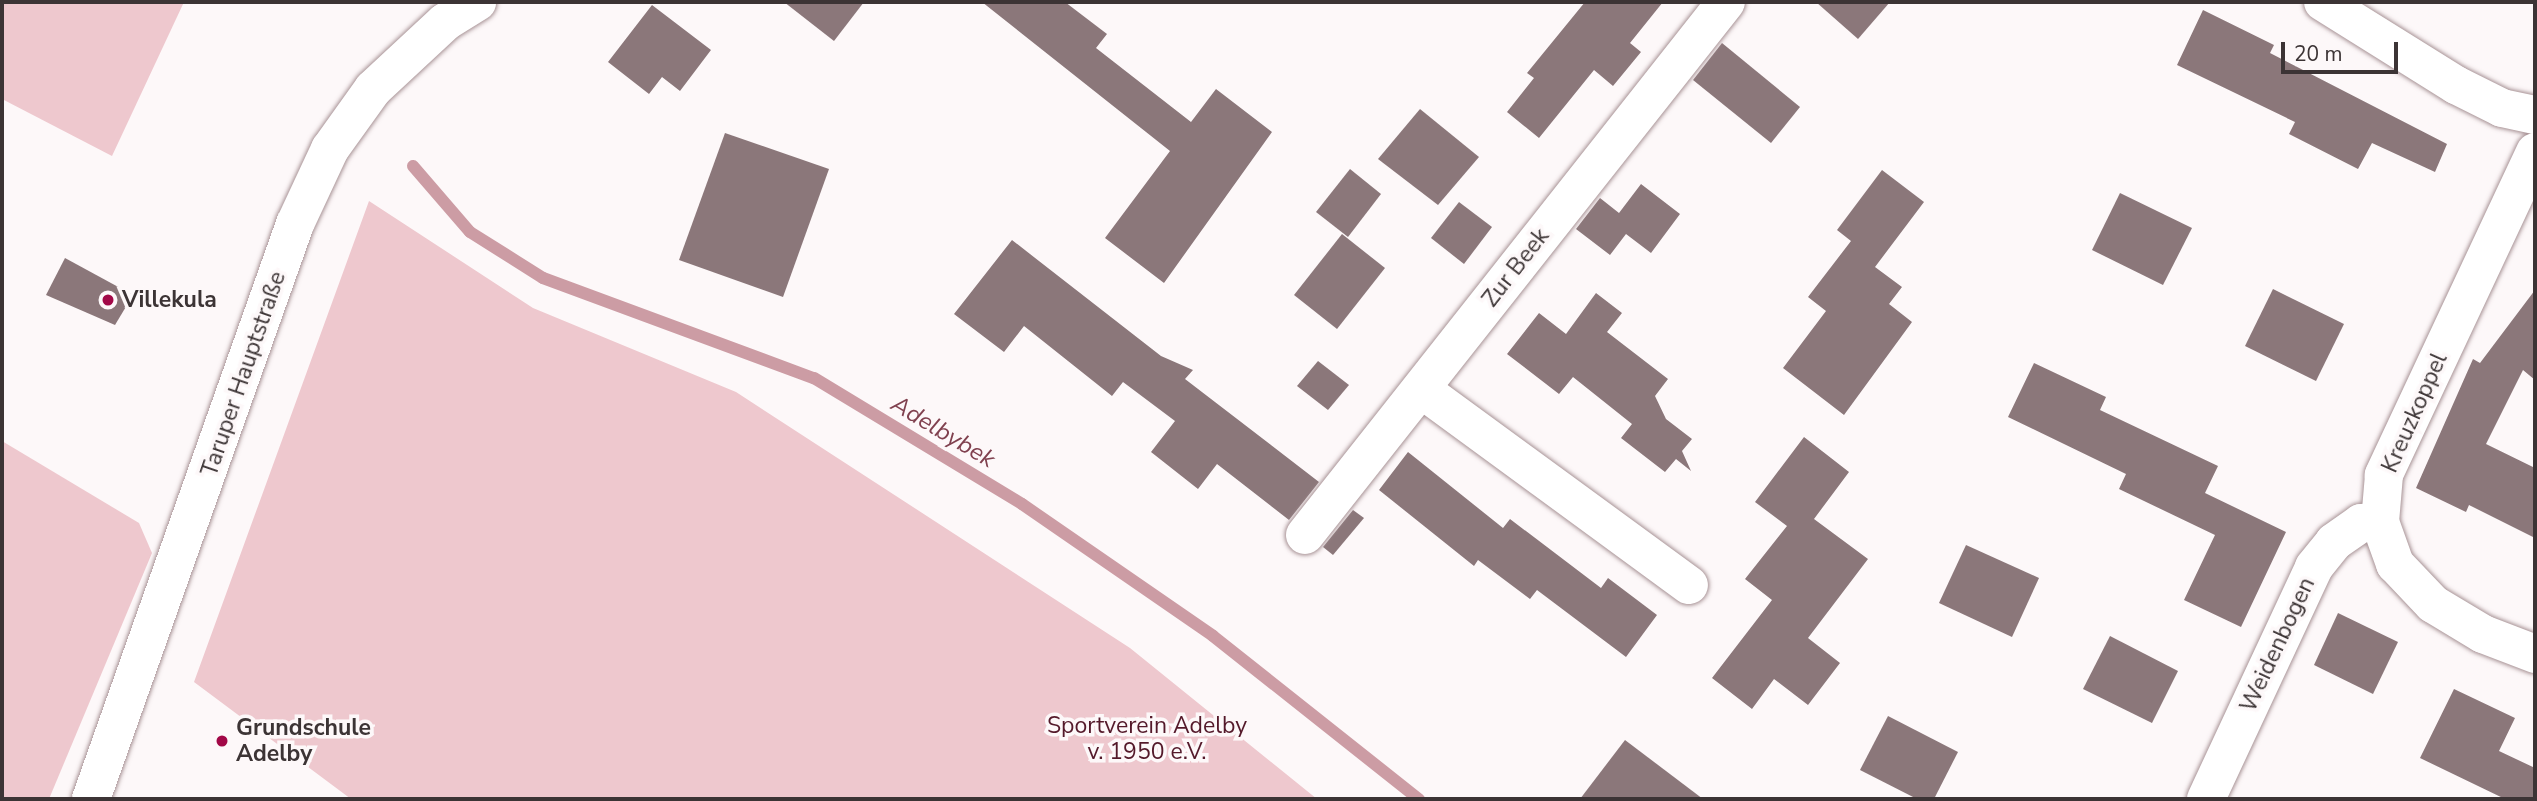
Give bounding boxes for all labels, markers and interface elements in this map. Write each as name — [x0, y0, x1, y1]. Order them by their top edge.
scale bar — [2285, 28, 2402, 72]
text: 20 m — [2294, 40, 2343, 68]
street label: Zur Beek — [1477, 223, 1555, 313]
street label: Taruper Hauptstraße — [196, 268, 292, 480]
place label: Villekula — [122, 286, 217, 314]
marker: Villekula — [100, 292, 116, 308]
street label: Kreuzkoppel — [2376, 349, 2454, 477]
water label: Adelbybek — [886, 390, 1000, 474]
street label: Weidenbogen — [2235, 573, 2321, 717]
park label: Sportverein Adelby v. 1950 e.V. — [1047, 712, 1247, 766]
place label: Grundschule Adelby — [236, 714, 371, 768]
marker: Grundschule Adelby — [214, 733, 230, 749]

